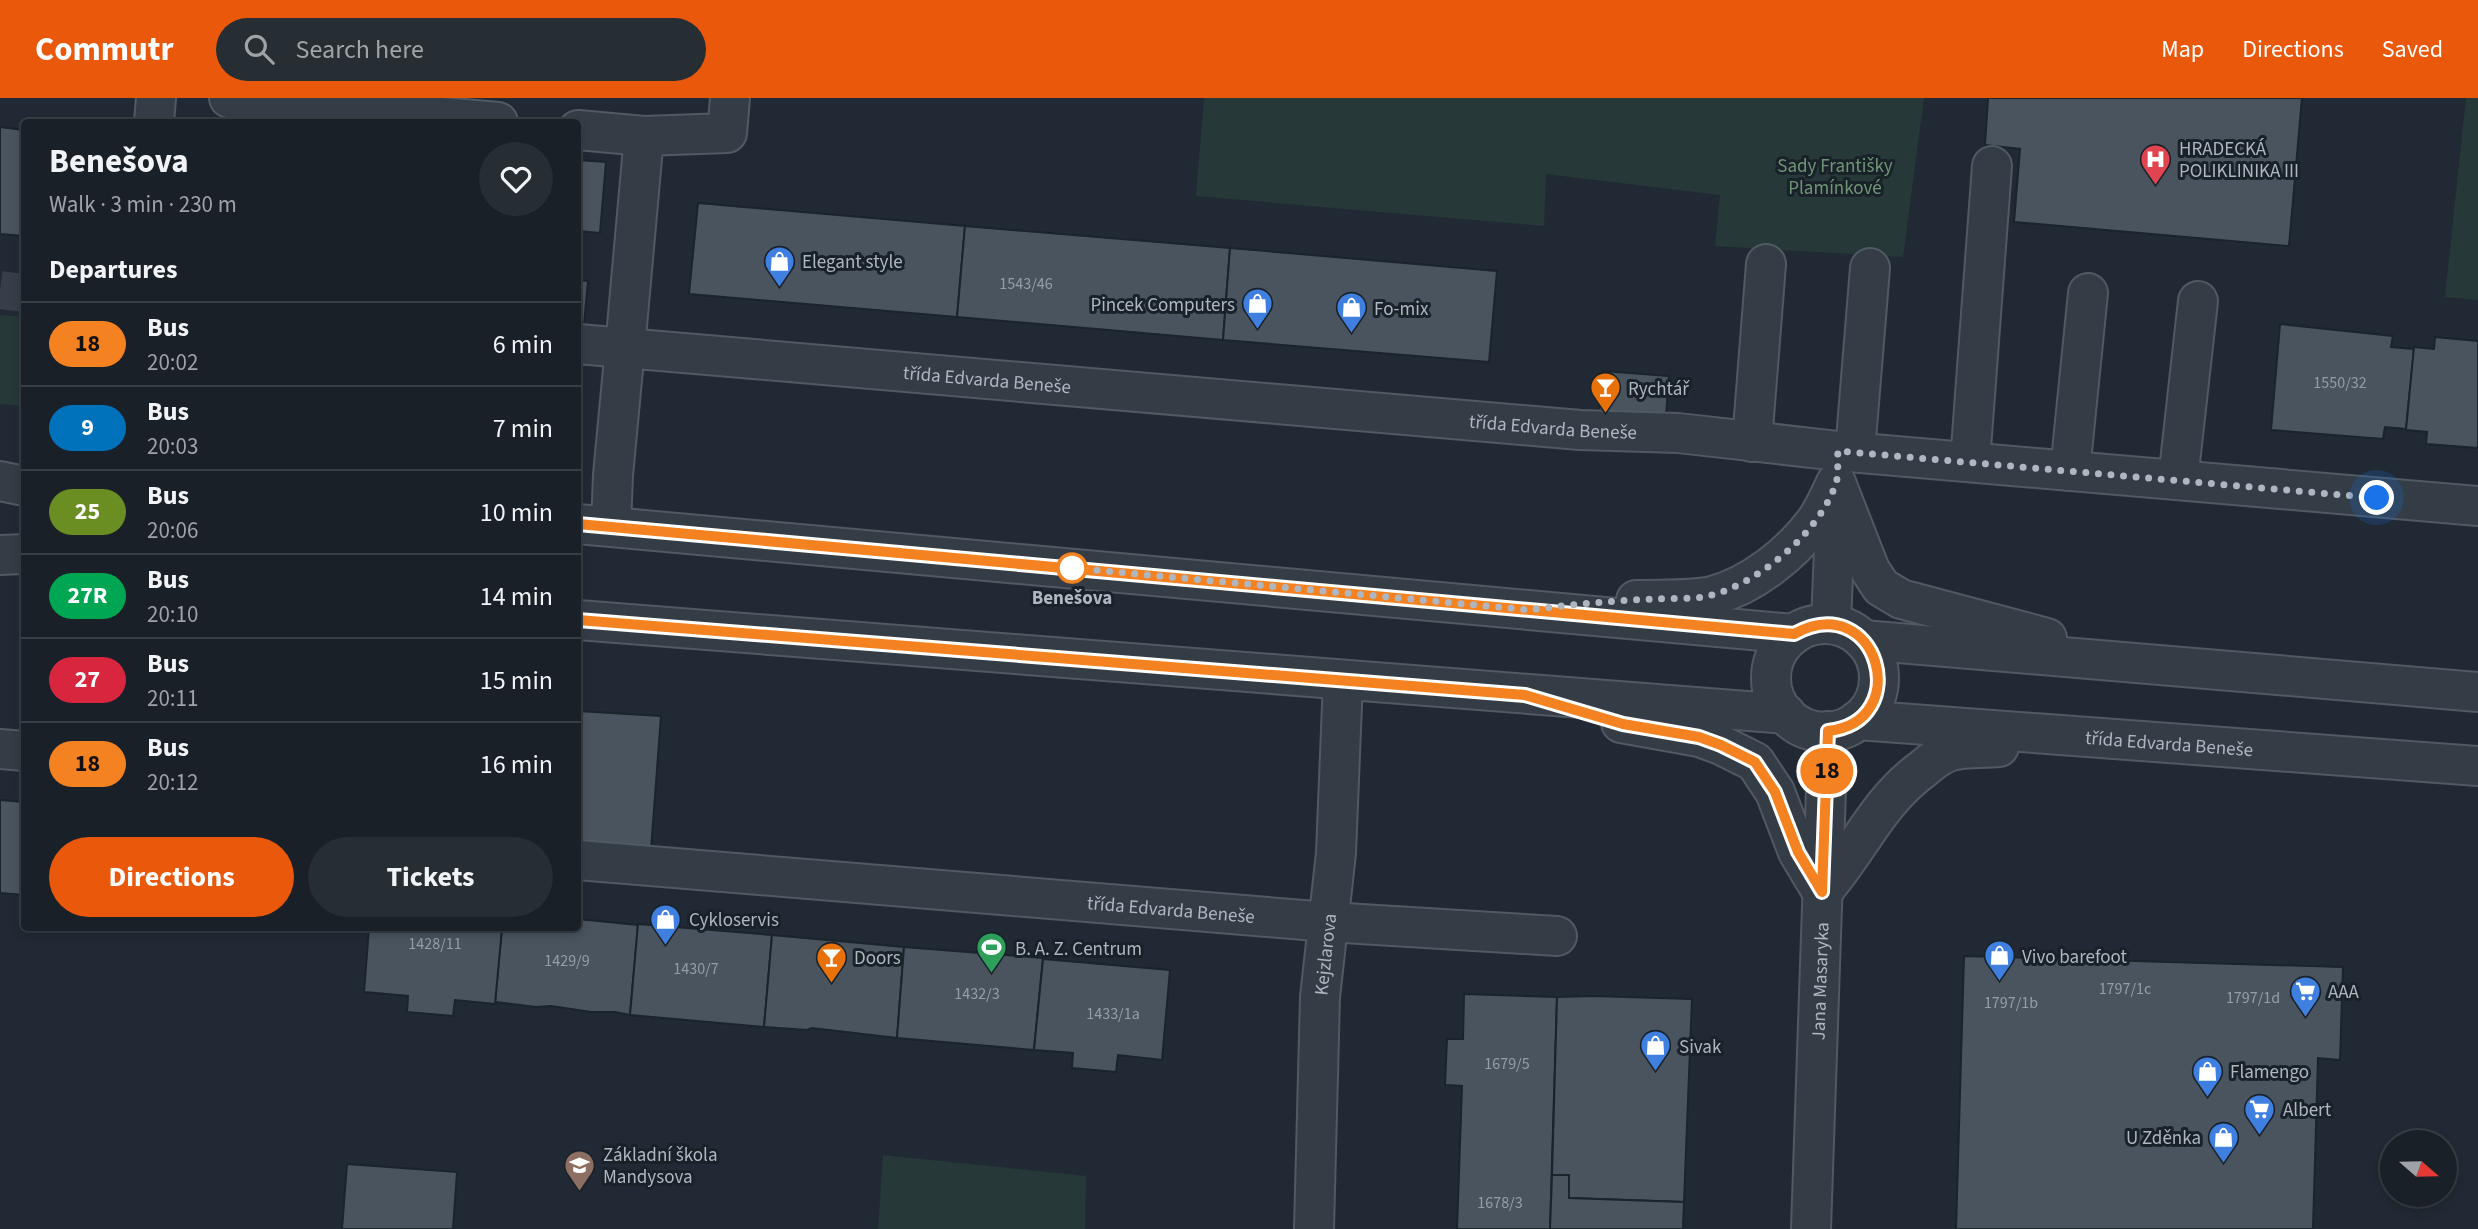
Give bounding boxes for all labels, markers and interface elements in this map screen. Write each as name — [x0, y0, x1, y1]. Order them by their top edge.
search box — [216, 18, 706, 81]
text: Commutr — [35, 26, 174, 73]
icon: search — [240, 30, 278, 68]
text: Search here — [296, 31, 424, 68]
text: Map — [2161, 32, 2204, 67]
text: Directions — [2242, 32, 2344, 67]
text: Saved — [2382, 32, 2443, 67]
place label: HRADECKÁ POLIKLINIKA III — [2179, 136, 2299, 185]
text: Benešova — [49, 138, 189, 185]
button: heart — [479, 142, 553, 216]
hospital icon: HRADECKÁ POLIKLINIKA III — [2139, 142, 2173, 186]
park label: Sady Františky Plamínkové — [1777, 153, 1893, 202]
text: Walk · 3 min · 230 m — [49, 188, 237, 221]
shop icon: Elegant style — [762, 244, 796, 288]
place label: Elegant style — [802, 249, 903, 276]
text: Departures — [49, 251, 177, 288]
house number: 1543/46 — [999, 273, 1053, 295]
shop icon: Pincek Computers — [1241, 287, 1275, 331]
shop icon: Fo-mix — [1334, 291, 1368, 335]
place label: Pincek Computers — [1090, 292, 1235, 319]
place label: Fo-mix — [1374, 296, 1429, 323]
text: Bus — [147, 309, 189, 346]
text: 18 — [75, 326, 100, 361]
text: 6 min — [493, 326, 553, 363]
text: 20:02 — [147, 346, 198, 379]
street label: třída Edvarda Beneše — [902, 360, 1072, 401]
bar icon: Rychtář — [1588, 371, 1622, 415]
house number: 1550/32 — [2313, 372, 2367, 394]
place label: Rychtář — [1628, 376, 1690, 403]
text: Bus — [147, 393, 189, 430]
street label: třída Edvarda Beneše — [1468, 409, 1637, 447]
text: 9 — [81, 410, 94, 445]
text: 7 min — [493, 410, 553, 447]
text: 20:03 — [147, 430, 198, 463]
text: Bus — [147, 477, 189, 514]
your location — [2359, 480, 2394, 515]
text: 25 — [75, 494, 100, 529]
text: 10 min — [480, 494, 553, 531]
text: 20:06 — [147, 514, 198, 547]
marker: Benešova — [1057, 553, 1087, 583]
text: Bus — [147, 561, 189, 598]
text: 27R — [67, 578, 108, 613]
text: 14 min — [480, 578, 553, 615]
place label: Benešova — [1032, 585, 1112, 612]
text: 20:10 — [147, 598, 198, 631]
text: Bus — [147, 645, 189, 682]
text: 27 — [75, 662, 100, 697]
text: 15 min — [480, 662, 553, 699]
text: 20:11 — [147, 682, 198, 715]
street label: třída Edvarda Beneše — [2084, 725, 2254, 764]
text: Bus — [147, 729, 189, 766]
text: 18 — [75, 746, 100, 781]
text: 16 min — [480, 746, 553, 783]
line badge: 18 — [1796, 748, 1858, 794]
text: 18 — [1814, 753, 1840, 788]
text: 20:12 — [147, 766, 198, 799]
button: Directions — [49, 837, 294, 917]
button: Tickets — [308, 837, 553, 917]
street label: třída Edvarda Beneše — [1086, 890, 1256, 931]
shop icon: Cykloservis — [649, 902, 683, 946]
place label: Cykloservis — [689, 907, 779, 934]
street label: Kejzlarova — [1308, 912, 1344, 997]
street label: Jana Masaryka — [1805, 922, 1836, 1041]
sports icon: B. A. Z. Centrum — [975, 931, 1009, 975]
house number: 1428/11 — [408, 933, 462, 955]
place label: B. A. Z. Centrum — [1015, 936, 1142, 963]
shop icon: Vivo barefoot — [1982, 939, 2016, 983]
bar icon: Doors — [814, 940, 848, 984]
place label: Vivo barefoot — [2022, 944, 2128, 971]
place label: Doors — [854, 945, 901, 972]
house number: 1429/9 — [544, 950, 590, 972]
house number: 1430/7 — [673, 958, 719, 980]
supermarket icon: AAA — [2288, 974, 2322, 1018]
house number: 1797/1c — [2099, 978, 2151, 1000]
place label: AAA — [2328, 979, 2359, 1006]
house number: 1432/3 — [954, 983, 1000, 1005]
house number: 1797/1d — [2226, 987, 2280, 1009]
house number: 1797/1b — [1984, 992, 2038, 1014]
house number: 1433/1a — [1086, 1003, 1140, 1025]
shop icon: Sivak — [1639, 1029, 1673, 1073]
place label: Sivak — [1679, 1034, 1722, 1061]
house number: 1679/5 — [1484, 1053, 1530, 1075]
shop icon: Flamengo — [2190, 1054, 2224, 1098]
place label: Flamengo — [2230, 1059, 2309, 1086]
supermarket icon: Albert — [2243, 1092, 2277, 1136]
place label: Albert — [2283, 1097, 2332, 1124]
shop icon: U Zděnka — [2207, 1120, 2241, 1164]
place label: U Zděnka — [2126, 1125, 2201, 1152]
north arrow — [2380, 1130, 2457, 1208]
map controls — [2380, 1130, 2457, 1207]
place label: Základní škola Mandysova — [603, 1142, 718, 1191]
school or university icon: Základní škola Mandysova — [563, 1148, 597, 1192]
house number: 1678/3 — [1477, 1192, 1523, 1214]

